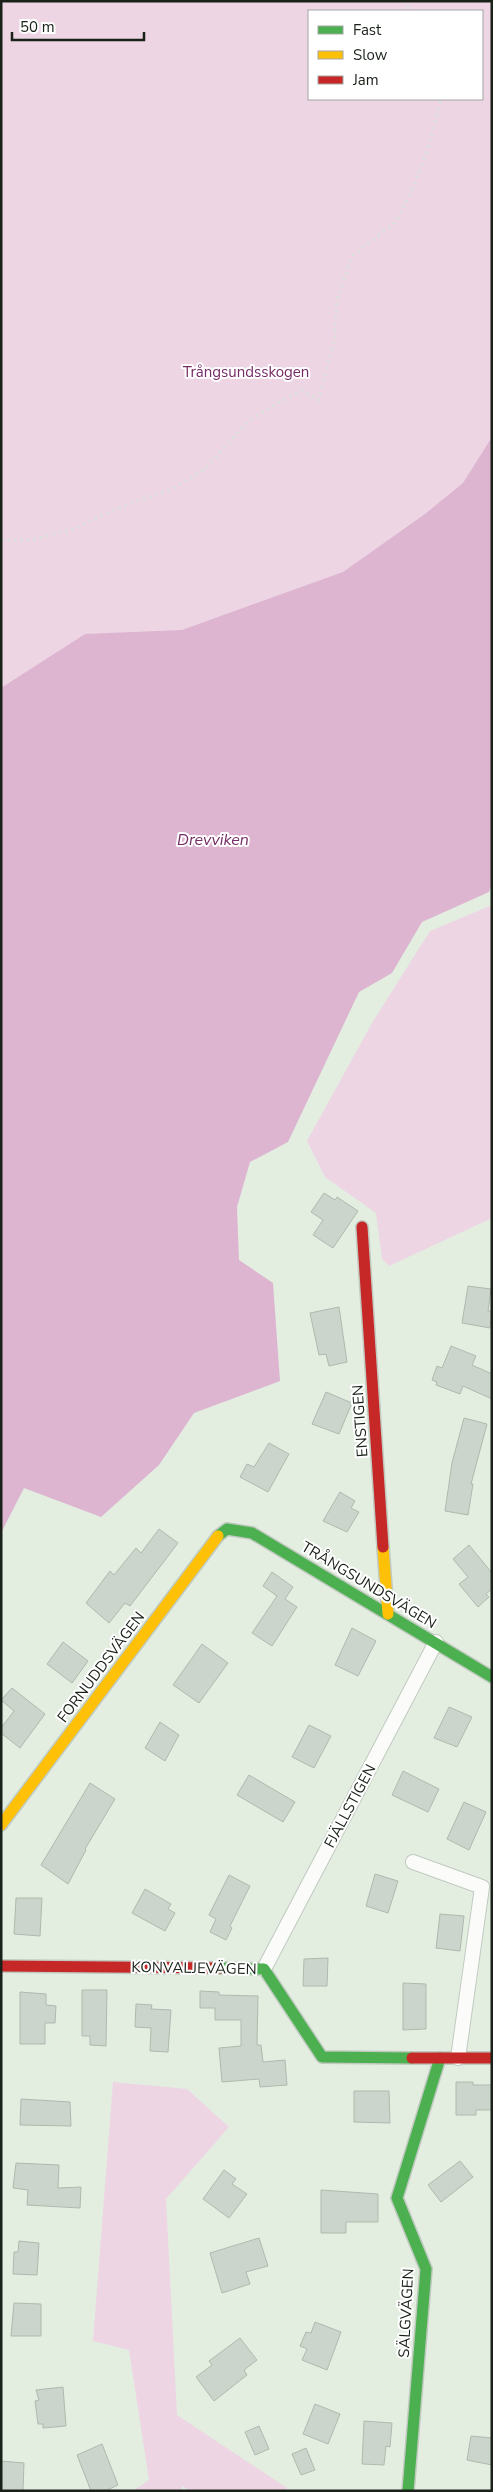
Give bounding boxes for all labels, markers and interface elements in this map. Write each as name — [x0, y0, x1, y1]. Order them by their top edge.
scale bar — [12, 10, 145, 42]
legend — [308, 10, 483, 100]
text: 50 m — [20, 17, 55, 37]
text: Fast — [353, 20, 382, 40]
text: Slow — [353, 45, 388, 65]
text: Jam — [352, 70, 379, 90]
park label: Trångsundsskogen — [183, 362, 309, 382]
water label: Drevviken — [177, 829, 249, 851]
street label: ENSTIGEN — [347, 1384, 373, 1458]
street label: TRÅNGSUNDSVÄGEN — [298, 1536, 441, 1633]
street label: FORNUDDSVÄGEN — [53, 1608, 149, 1726]
street label: FJÄLLSTIGEN — [320, 1761, 380, 1851]
street label: KONVALJEVÄGEN — [131, 1957, 257, 1979]
street label: SÄLGVÄGEN — [394, 2268, 418, 2358]

